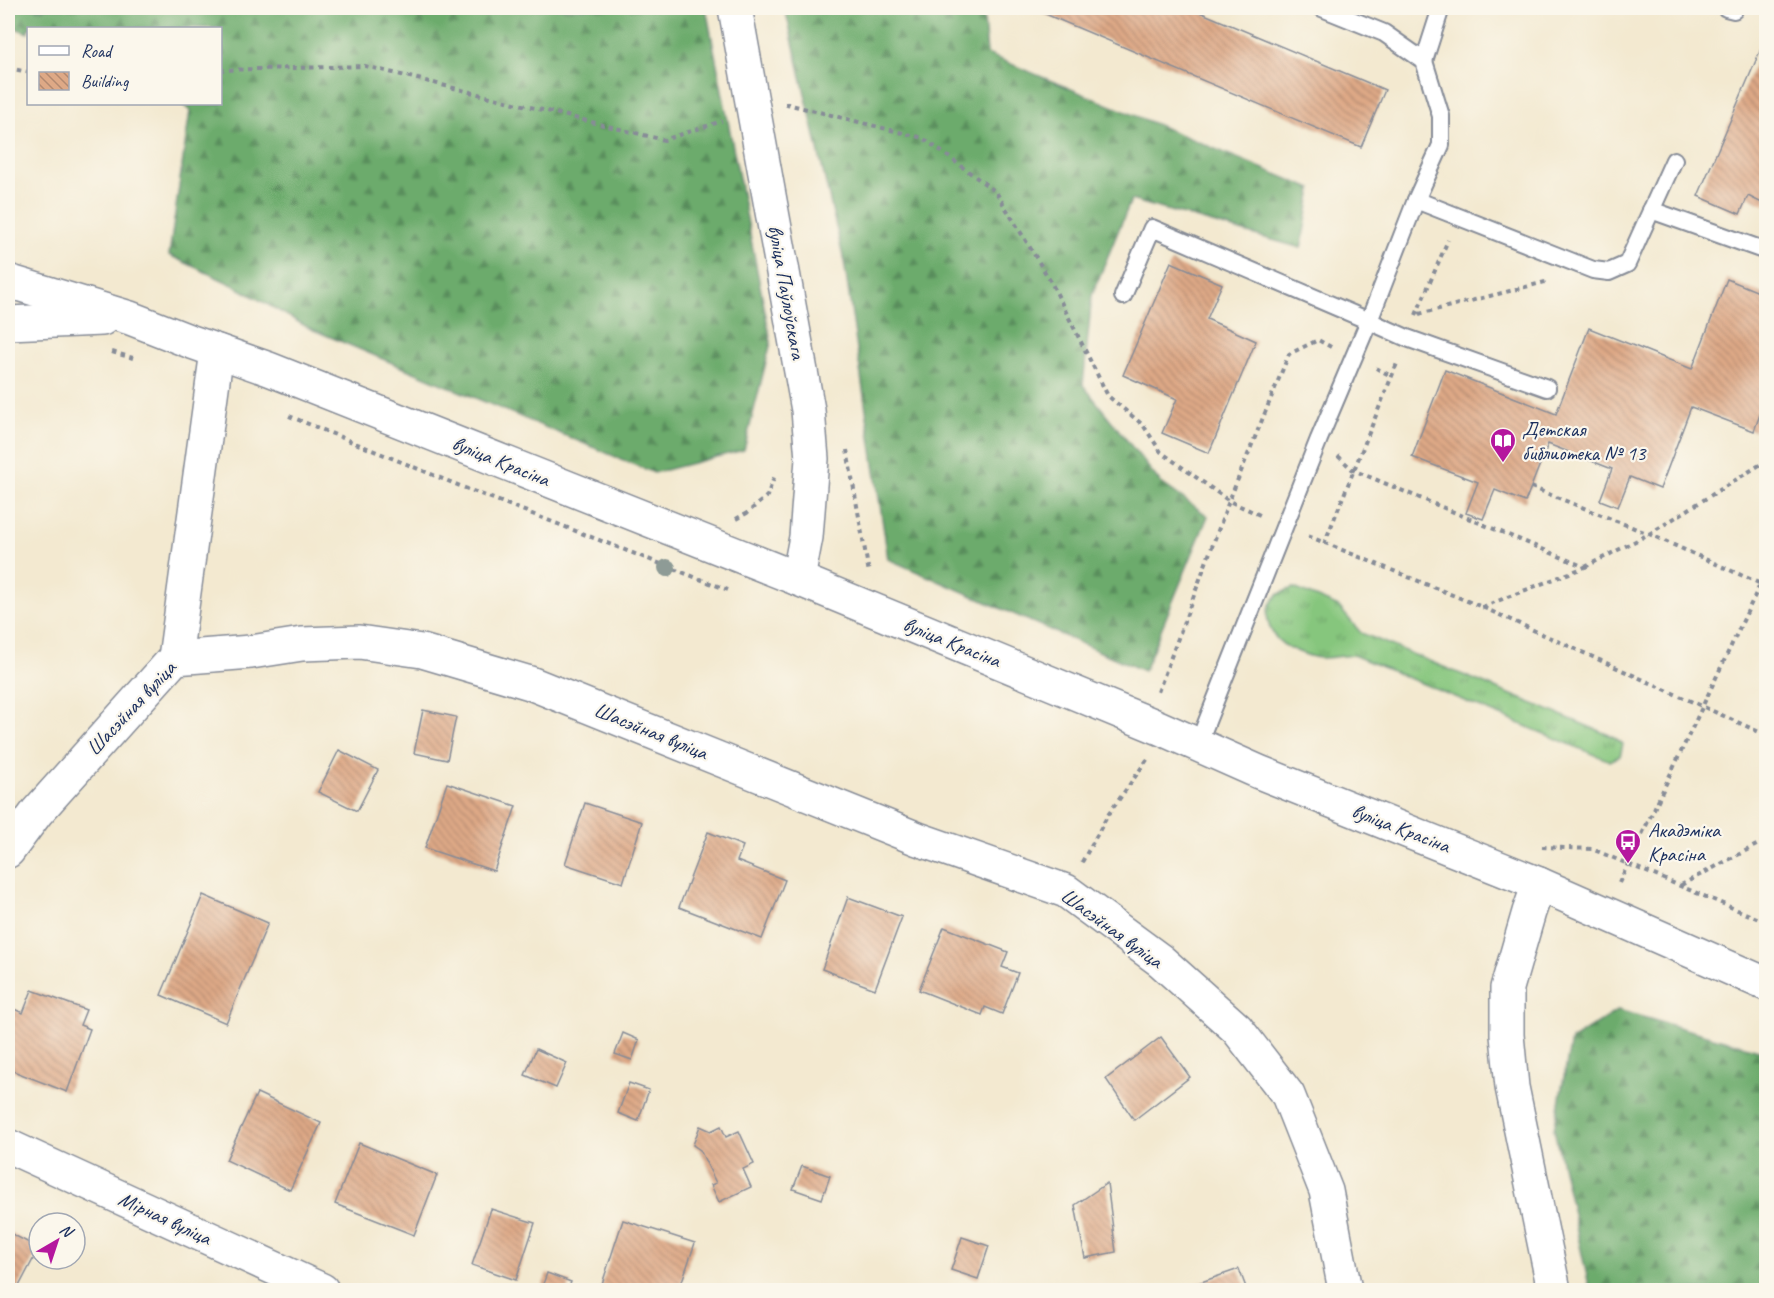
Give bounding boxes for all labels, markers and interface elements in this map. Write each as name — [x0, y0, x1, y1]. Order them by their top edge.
legend — [27, 27, 222, 105]
text: Road — [81, 40, 114, 62]
text: Building — [81, 70, 130, 92]
street label: вуліца Паўлоўскага — [762, 223, 812, 363]
place label: Детская библиотека № 13 — [1522, 416, 1647, 466]
library icon: Детская библиотека № 13 — [1488, 426, 1518, 464]
street label: вуліца Красіна — [448, 430, 555, 493]
street label: вуліца Красіна — [899, 611, 1006, 674]
street label: Шасэйная вуліца — [81, 654, 183, 761]
street label: Шасэйная вуліца — [590, 696, 713, 766]
street label: вуліца Красіна — [1348, 797, 1455, 859]
place label: Акадэміка Красіна — [1648, 817, 1722, 867]
bus stop icon: Акадэміка Красіна — [1613, 827, 1643, 865]
street label: Шасэйная вуліца — [1056, 882, 1170, 975]
street label: Мірная вуліца — [115, 1185, 217, 1252]
north arrow — [27, 1211, 87, 1271]
text: N — [56, 1219, 78, 1243]

